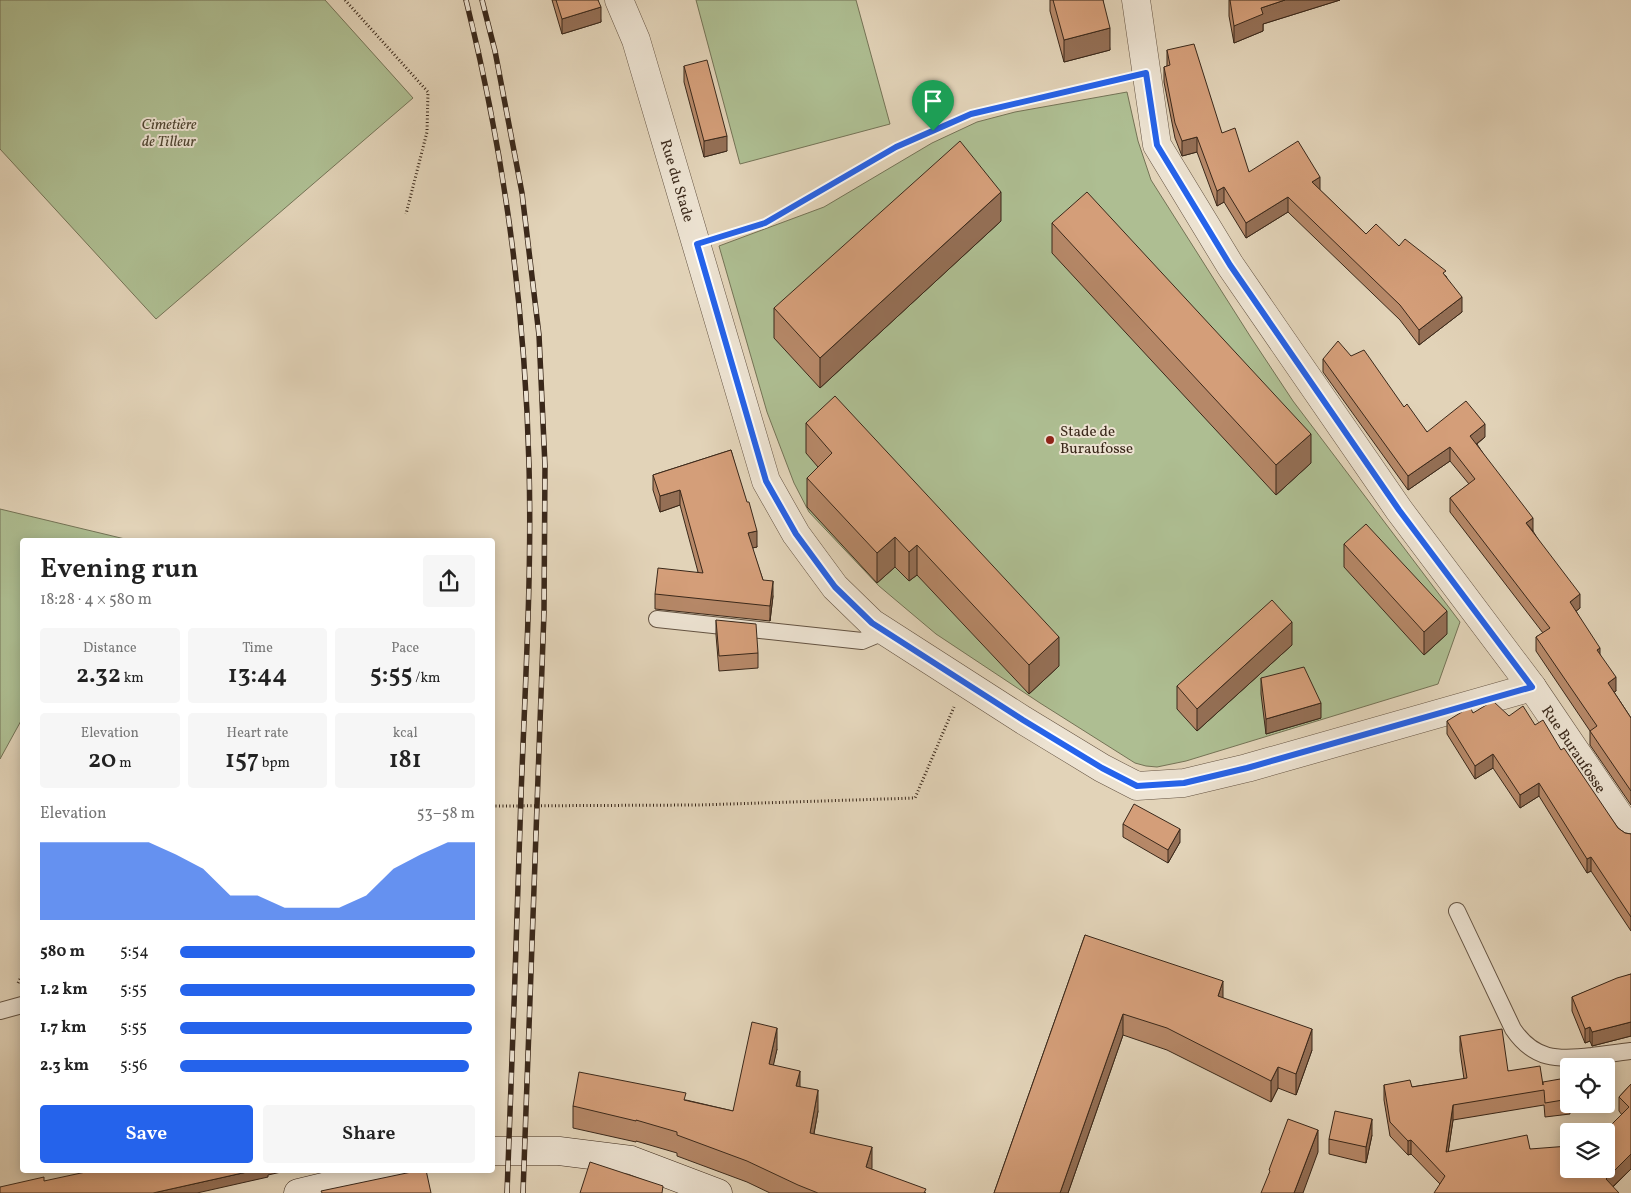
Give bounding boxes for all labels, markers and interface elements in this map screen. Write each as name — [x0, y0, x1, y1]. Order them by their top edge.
pin — [912, 80, 954, 131]
icon: arrive — [919, 87, 947, 115]
park label: Cimetière de Tilleur — [142, 115, 197, 153]
street label: Rue du Stade — [654, 137, 698, 225]
place label: Stade de Buraufosse — [1060, 422, 1133, 460]
marker: Stade de Buraufosse — [1044, 434, 1056, 446]
text: Evening run — [40, 550, 199, 589]
button: share — [423, 555, 475, 607]
text: 18:28 · 4 × 580 m — [40, 589, 152, 611]
text: Distance — [83, 639, 137, 658]
text: Time — [242, 639, 273, 658]
text: Pace — [391, 639, 419, 658]
text: 2.32 — [76, 658, 121, 693]
text: 13:44 — [228, 658, 287, 693]
text: 5:55 — [370, 658, 413, 693]
text: km — [121, 669, 144, 688]
text: /km — [413, 669, 440, 688]
street label: Rue Buraufosse — [1536, 702, 1610, 798]
text: Elevation — [81, 724, 139, 743]
text: Heart rate — [227, 724, 288, 743]
text: kcal — [393, 724, 418, 743]
text: 20 — [88, 743, 116, 778]
text: 157 — [225, 743, 259, 778]
text: 181 — [389, 743, 422, 778]
text: m — [116, 754, 132, 773]
text: bpm — [259, 754, 290, 773]
text: Elevation — [40, 803, 107, 825]
text: 53–58 m — [417, 803, 475, 825]
text: 580 m — [40, 941, 85, 963]
text: 5:54 — [120, 941, 149, 963]
text: 1.2 km — [40, 979, 88, 1001]
text: 5:55 — [120, 979, 147, 1001]
text: 1.7 km — [40, 1017, 87, 1039]
text: 5:55 — [120, 1017, 147, 1039]
text: 2.3 km — [40, 1055, 89, 1077]
text: 5:56 — [120, 1055, 147, 1077]
map controls — [1560, 1058, 1615, 1178]
button: locate — [1560, 1058, 1615, 1113]
button: Save — [40, 1105, 253, 1163]
button: Share — [263, 1105, 475, 1163]
button: layers — [1560, 1123, 1615, 1178]

